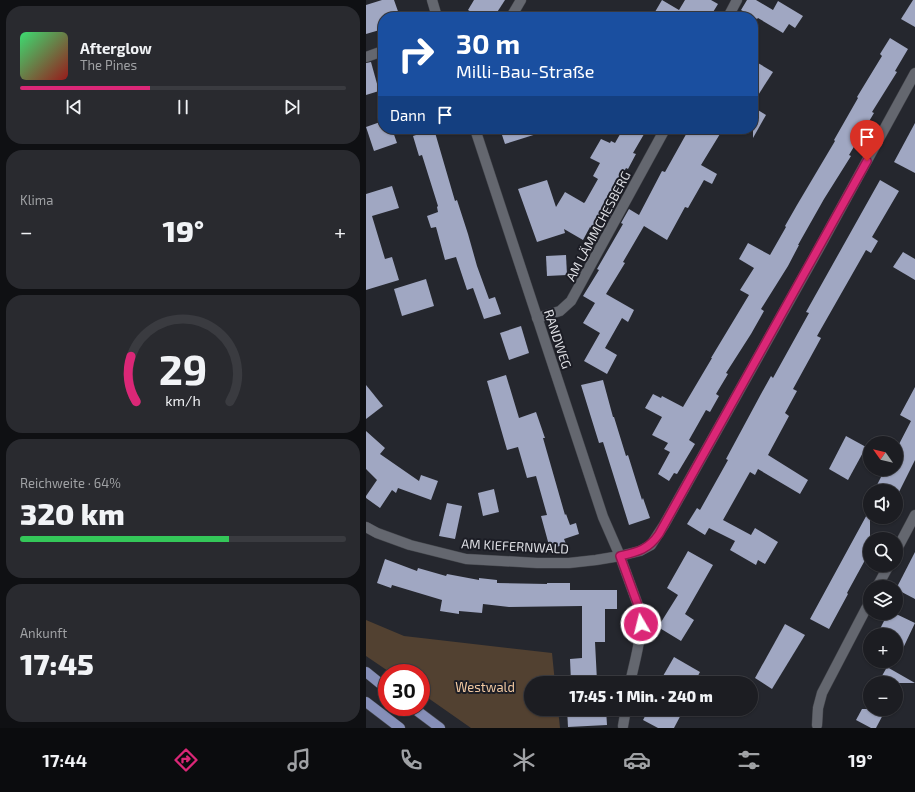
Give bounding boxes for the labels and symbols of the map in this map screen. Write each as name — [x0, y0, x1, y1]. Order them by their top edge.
pin — [850, 120, 884, 161]
street label: AM LÄMMCHESBERG — [562, 168, 634, 284]
street label: RANDWEG — [541, 307, 575, 371]
north arrow — [863, 436, 903, 476]
street label: AM KIEFERNWALD — [461, 535, 569, 557]
position arrow — [620, 603, 662, 645]
speed limit sign: 30 — [378, 664, 430, 716]
park label: Westwald — [455, 679, 515, 695]

